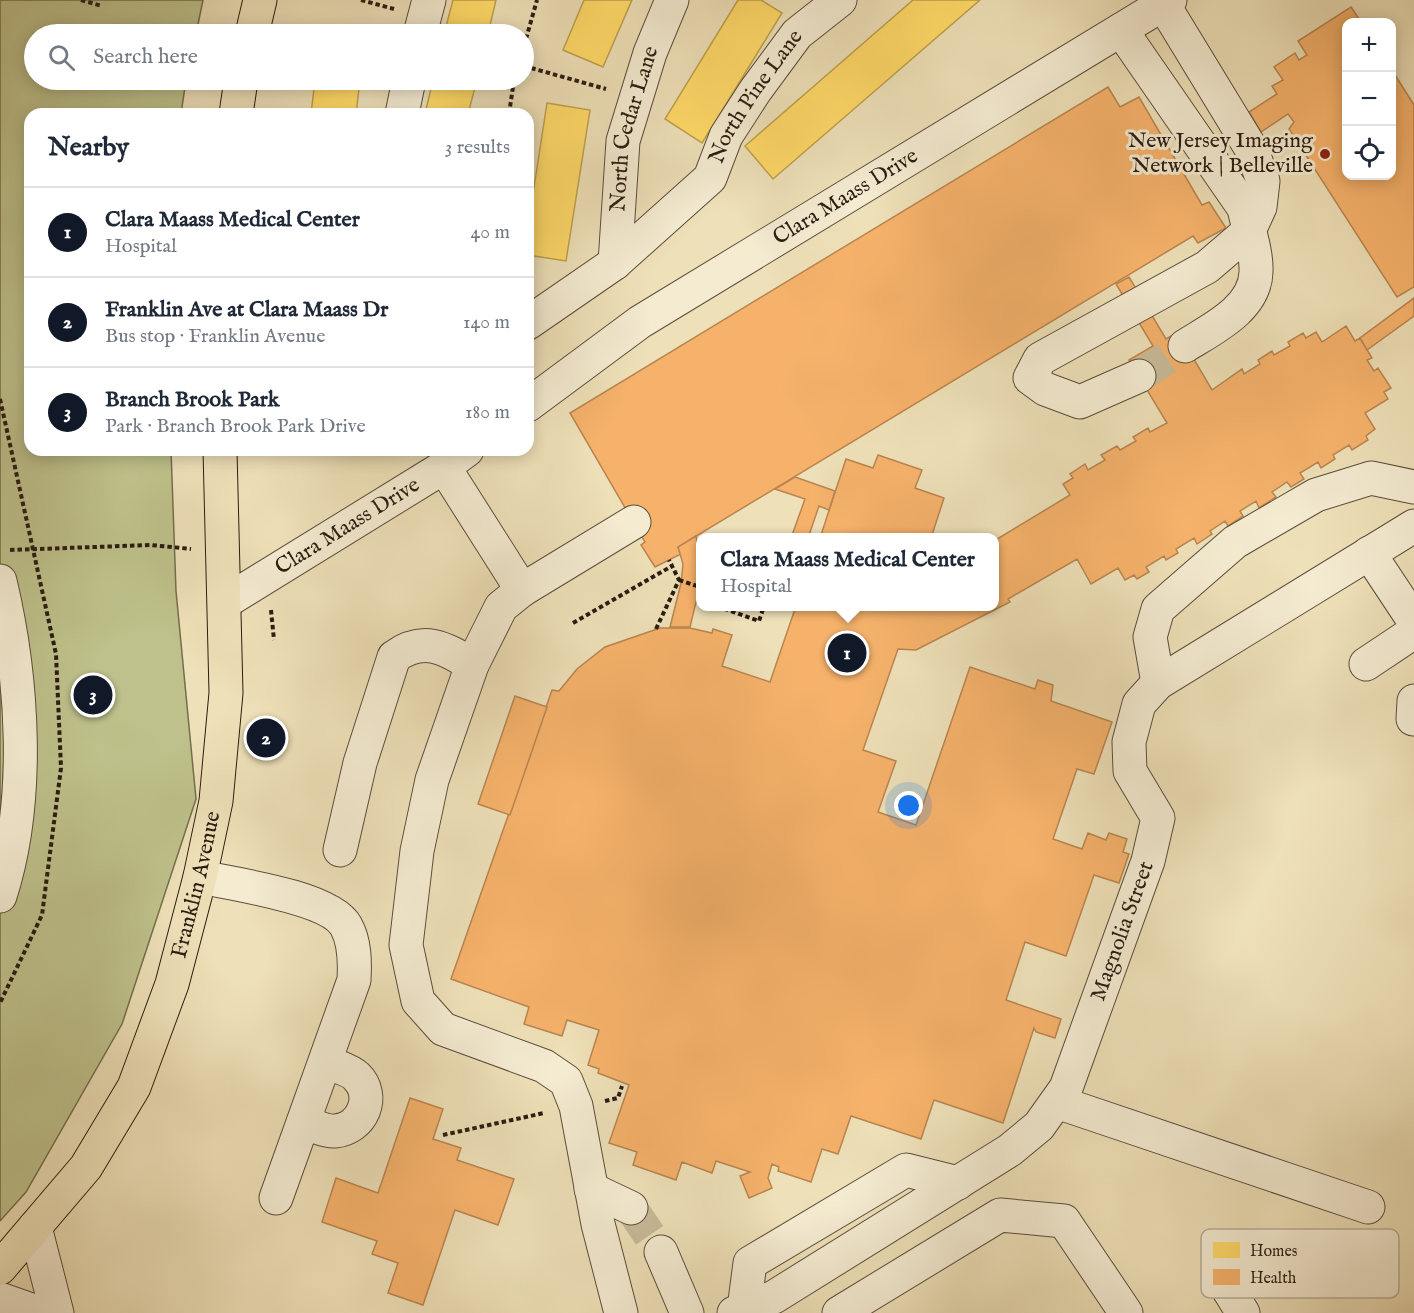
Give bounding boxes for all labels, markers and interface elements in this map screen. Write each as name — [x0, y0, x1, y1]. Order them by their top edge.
map controls — [1342, 18, 1396, 180]
button: + — [1342, 18, 1396, 72]
search box — [24, 24, 534, 90]
street label: North Pine Lane — [703, 24, 809, 168]
icon: search — [45, 41, 78, 74]
street label: North Cedar Lane — [604, 42, 665, 213]
text: Search here — [93, 43, 198, 71]
button: − — [1342, 72, 1396, 126]
button: locate — [1342, 126, 1396, 180]
place label: New Jersey Imaging Network | Belleville — [1128, 127, 1314, 180]
text: Nearby — [48, 131, 129, 164]
text: 3 results — [445, 135, 510, 160]
street label: Clara Maass Drive — [768, 142, 923, 252]
marker: New Jersey Imaging Network | Belleville — [1318, 147, 1332, 161]
text: Clara Maass Medical Center — [105, 206, 360, 234]
text: 1 — [64, 220, 71, 245]
text: 40 m — [471, 220, 510, 245]
text: Hospital — [105, 234, 177, 259]
text: Franklin Ave at Clara Maass Dr — [105, 296, 388, 324]
text: 2 — [63, 310, 72, 335]
text: 140 m — [463, 310, 510, 335]
text: Bus stop · Franklin Avenue — [105, 324, 325, 349]
text: Branch Brook Park — [105, 386, 280, 414]
text: 3 — [64, 400, 71, 425]
text: 180 m — [465, 400, 510, 425]
text: Park · Branch Brook Park Drive — [105, 414, 366, 439]
street label: Clara Maass Drive — [270, 471, 425, 582]
popup — [696, 533, 999, 611]
text: Clara Maass Medical Center — [720, 546, 975, 574]
text: Hospital — [720, 574, 792, 599]
pin: 1 — [828, 630, 866, 676]
pin: 3 — [74, 672, 112, 718]
pin: 2 — [246, 716, 286, 760]
your location — [894, 791, 923, 820]
street label: Franklin Avenue — [165, 809, 227, 961]
street label: Magnolia Street — [1085, 857, 1161, 1005]
legend — [1201, 1229, 1399, 1298]
text: Homes — [1250, 1242, 1298, 1262]
text: Health — [1250, 1269, 1297, 1289]

